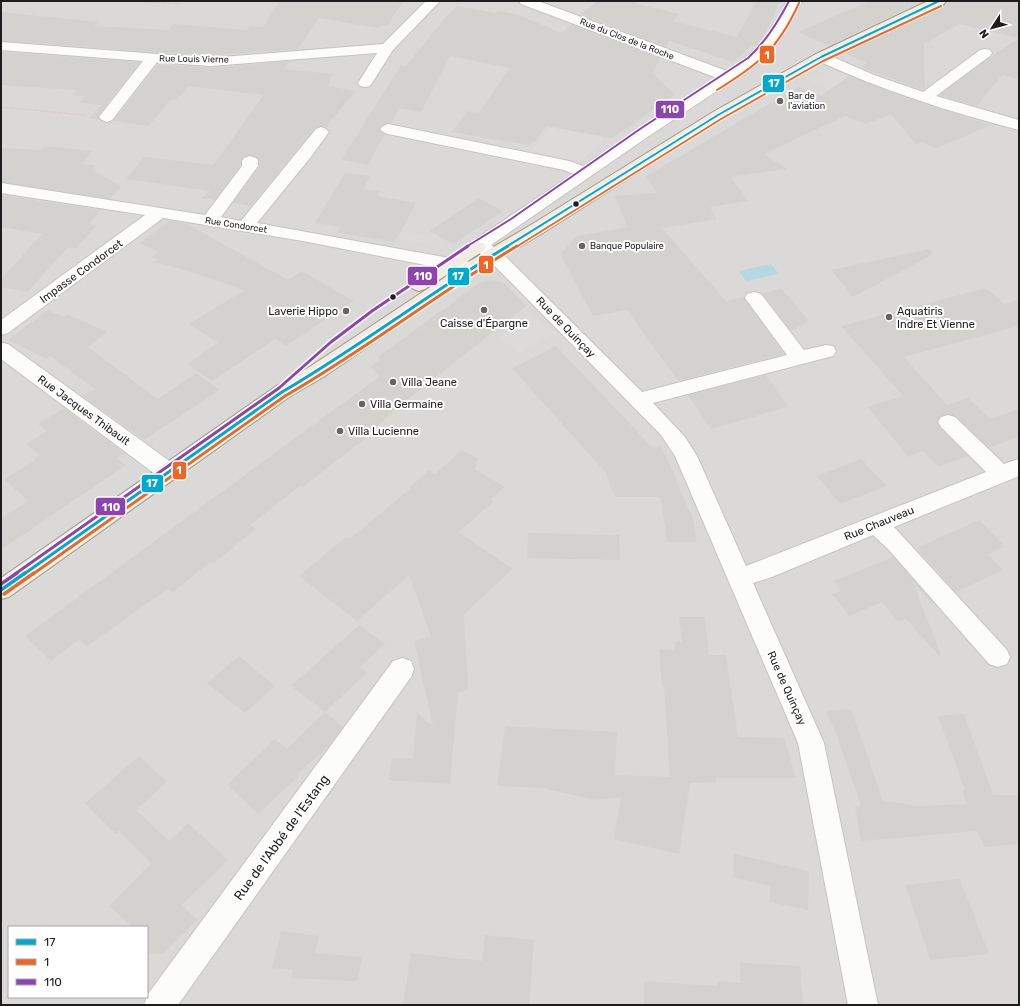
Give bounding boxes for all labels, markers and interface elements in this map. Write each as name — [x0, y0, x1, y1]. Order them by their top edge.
north arrow — [972, 8, 1012, 48]
street label: Rue du Clos de la Roche — [578, 16, 676, 62]
text: N — [977, 26, 992, 41]
line badge: 1 — [759, 45, 775, 64]
text: 1 — [764, 49, 770, 62]
street label: Rue Louis Vierne — [159, 53, 229, 65]
line badge: 17 — [762, 74, 785, 93]
text: 17 — [768, 77, 781, 90]
place label: Bar de l'aviation — [788, 91, 825, 111]
marker: Bar de l'aviation — [775, 96, 785, 106]
line badge: 110 — [655, 100, 685, 119]
text: 110 — [661, 103, 679, 116]
unlabelled marker — [571, 199, 581, 209]
street label: Rue Condorcet — [204, 215, 268, 235]
street label: Impasse Condorcet — [37, 237, 126, 306]
marker: Banque Populaire — [577, 241, 587, 251]
place label: Banque Populaire — [590, 241, 664, 251]
line badge: 1 — [478, 255, 494, 274]
text: 1 — [483, 259, 489, 272]
line badge: 110 — [407, 266, 438, 286]
line badge: 17 — [447, 267, 470, 286]
text: 110 — [414, 270, 432, 283]
text: 17 — [452, 270, 465, 283]
unlabelled marker — [388, 292, 398, 302]
street label: Rue de Quinçay — [533, 294, 598, 360]
place label: Laverie Hippo — [268, 305, 338, 318]
marker: Caisse d'Épargne — [479, 305, 489, 315]
place label: Aquatiris Indre Et Vienne — [897, 305, 975, 331]
marker: Laverie Hippo — [341, 306, 351, 316]
marker: Aquatiris Indre Et Vienne — [884, 312, 894, 322]
place label: Caisse d'Épargne — [440, 317, 528, 330]
street label: Rue Jacques Thibault — [35, 373, 133, 449]
place label: Villa Jeane — [401, 376, 457, 389]
marker: Villa Jeane — [388, 377, 398, 387]
place label: Villa Germaine — [370, 398, 443, 411]
marker: Villa Germaine — [357, 399, 367, 409]
place label: Villa Lucienne — [348, 425, 419, 438]
marker: Villa Lucienne — [335, 426, 345, 436]
line badge: 1 — [172, 461, 187, 480]
text: 1 — [176, 464, 182, 477]
line badge: 17 — [141, 474, 164, 493]
text: 17 — [146, 477, 159, 490]
line badge: 110 — [95, 497, 126, 516]
text: 110 — [102, 501, 120, 514]
street label: Rue Chauveau — [842, 504, 916, 543]
street label: Rue de Quinçay — [764, 649, 809, 727]
street label: Rue de l'Abbé de l'Estang — [231, 772, 333, 904]
legend — [8, 926, 148, 998]
text: 17 — [44, 935, 55, 949]
text: 1 — [44, 955, 49, 969]
text: 110 — [44, 975, 62, 989]

